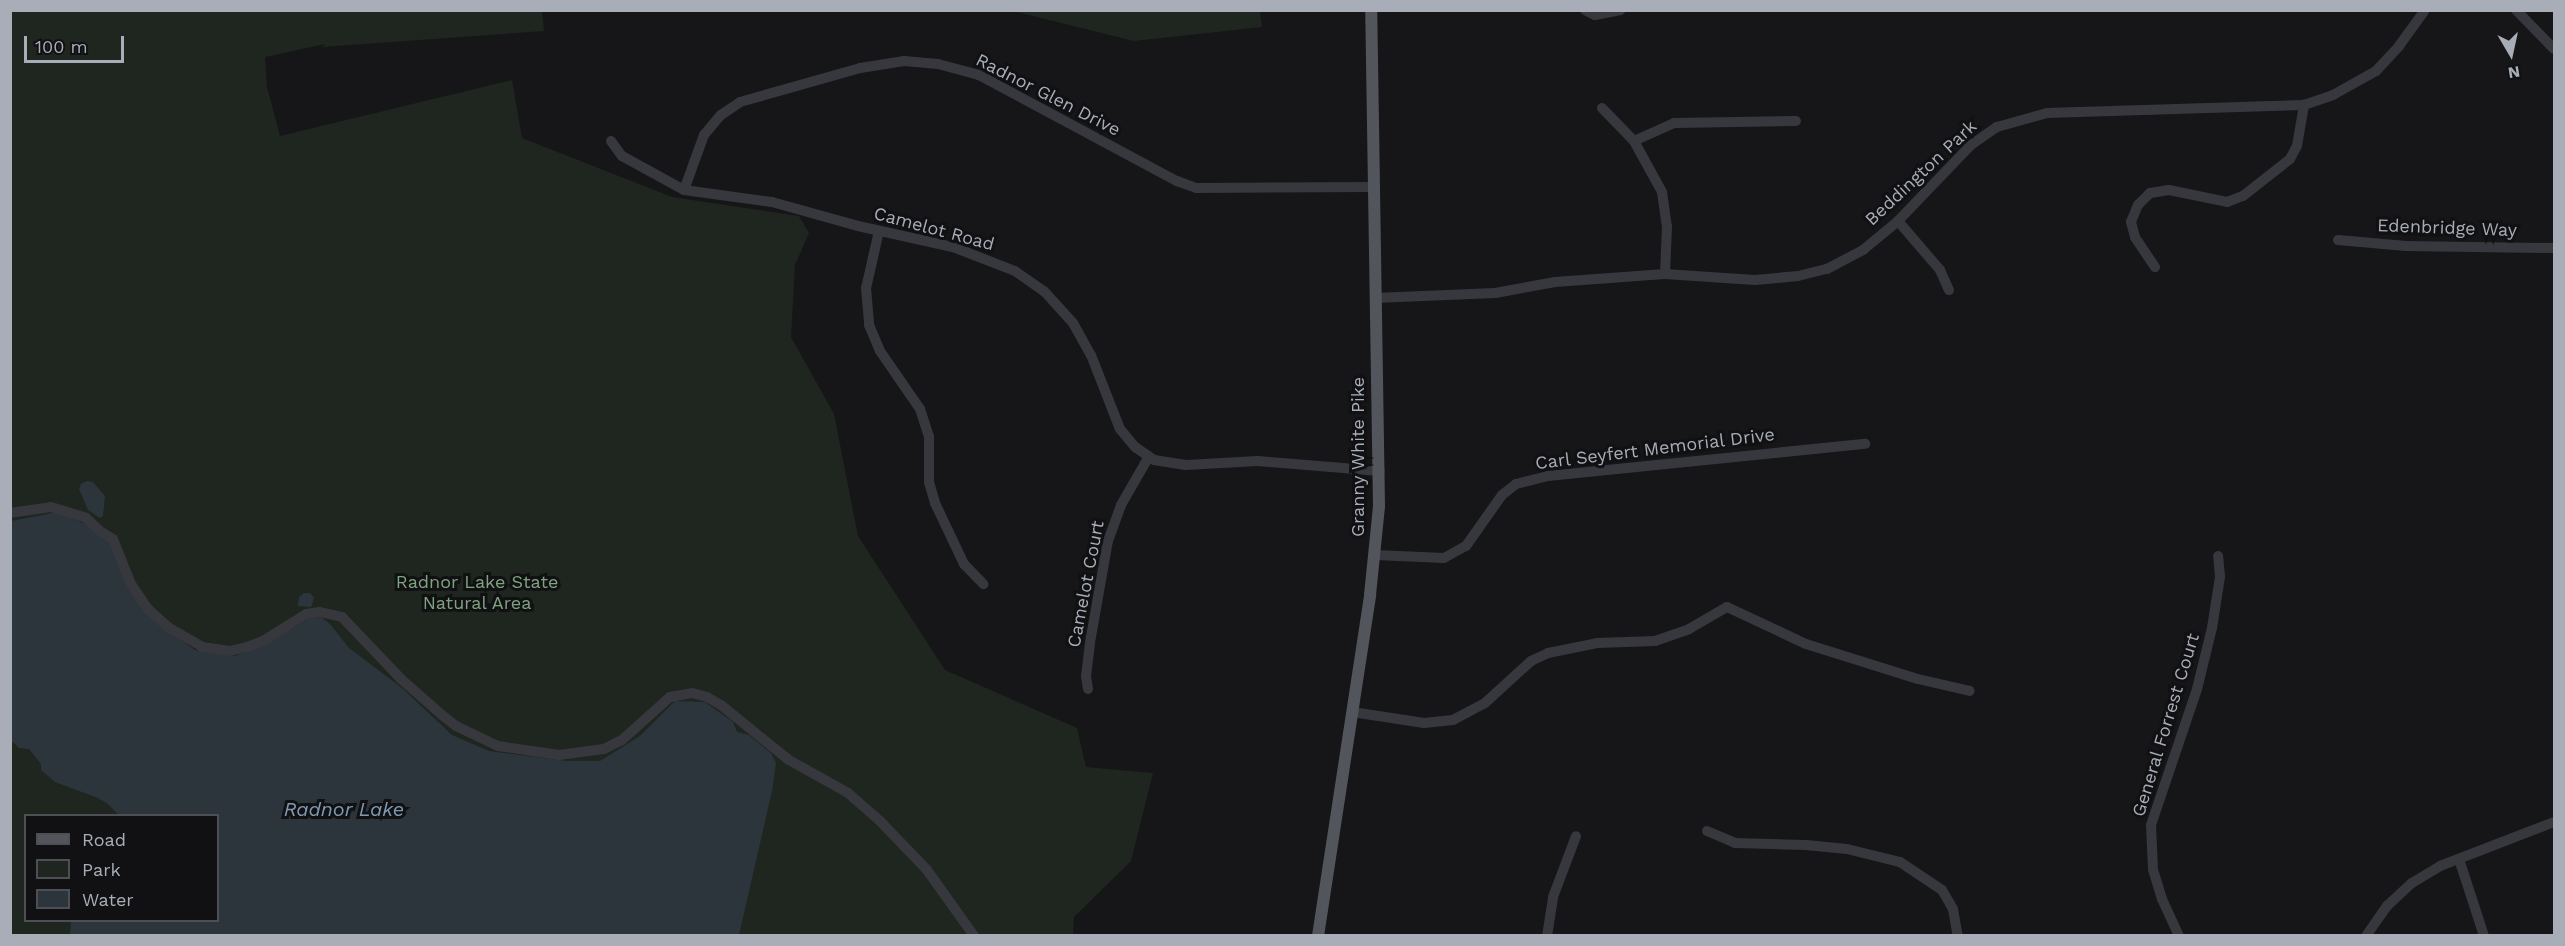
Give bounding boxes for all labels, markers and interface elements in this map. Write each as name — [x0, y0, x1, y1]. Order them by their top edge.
scale bar — [27, 24, 128, 62]
north arrow — [2481, 24, 2541, 84]
text: 100 m — [35, 36, 88, 57]
street label: Radnor Glen Drive — [972, 49, 1124, 141]
text: N — [2507, 62, 2521, 83]
street label: Beddington Park — [1861, 116, 1981, 230]
street label: Camelot Road — [871, 203, 997, 255]
street label: Edenbridge Way — [2377, 215, 2517, 241]
street label: Granny White Pike — [1347, 376, 1369, 538]
street label: Carl Seyfert Memorial Drive — [1533, 424, 1777, 474]
street label: Camelot Court — [1063, 519, 1109, 649]
park label: Radnor Lake State Natural Area — [395, 572, 559, 614]
street label: General Forrest Court — [2128, 630, 2204, 820]
water label: Radnor Lake — [284, 797, 404, 821]
legend — [24, 814, 219, 922]
text: Road — [82, 829, 126, 850]
text: Park — [82, 859, 121, 880]
text: Water — [82, 889, 134, 910]

